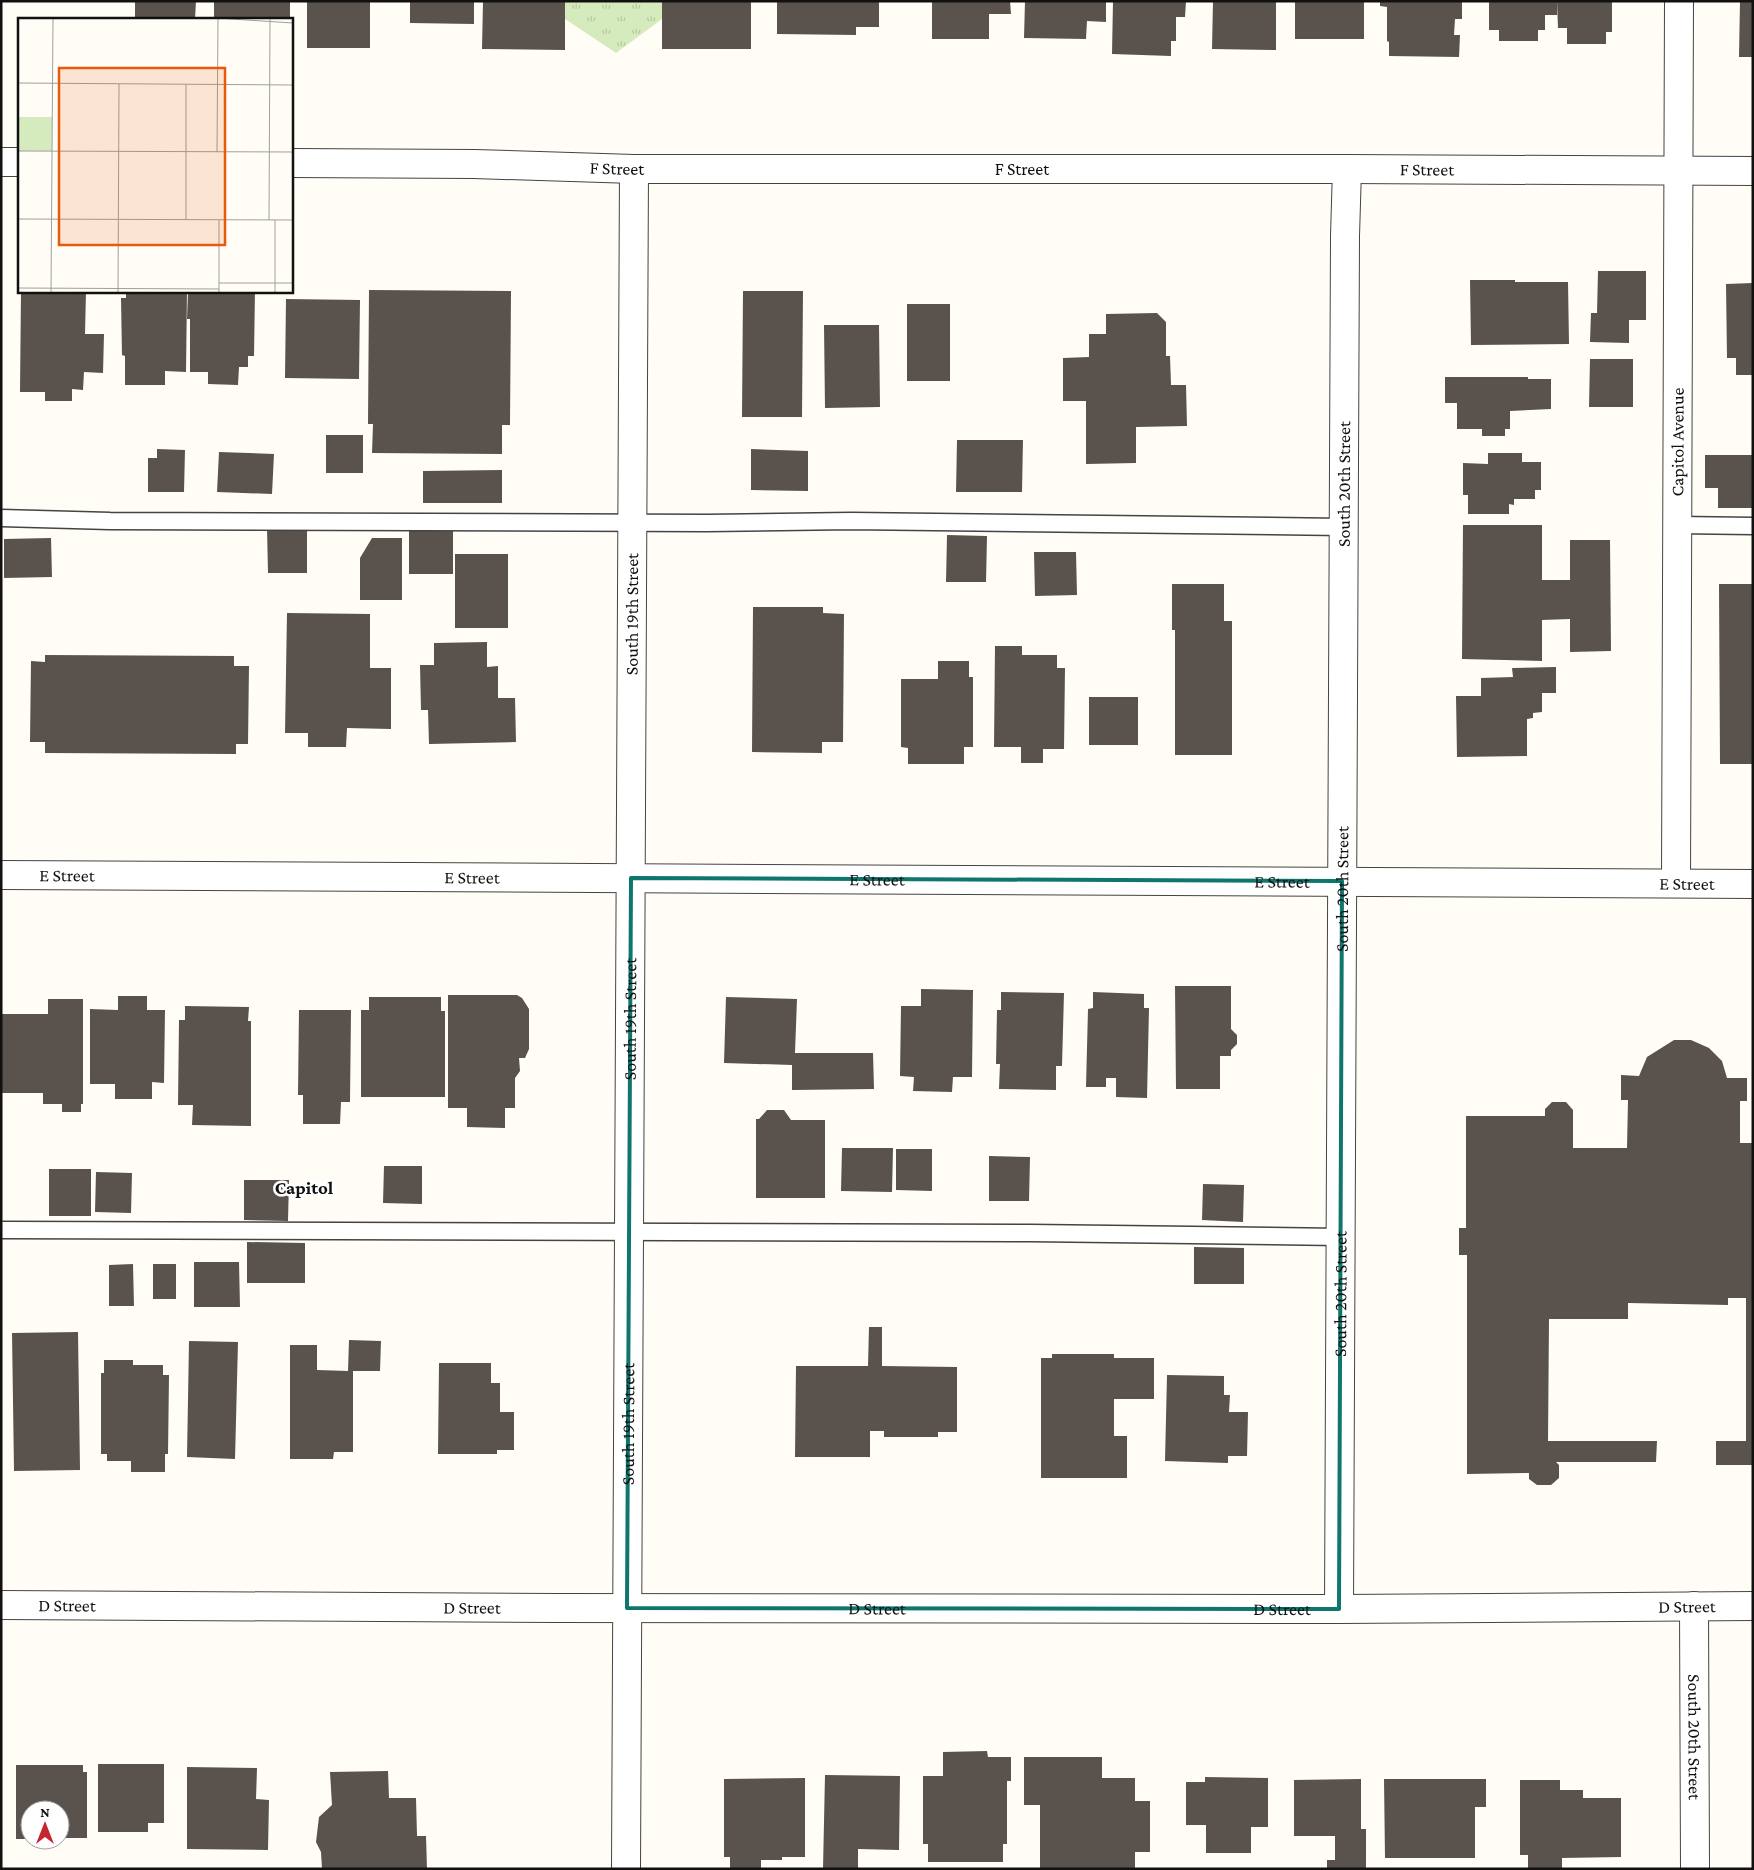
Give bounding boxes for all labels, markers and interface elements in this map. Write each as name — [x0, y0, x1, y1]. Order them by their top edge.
inset map — [18, 18, 292, 292]
street label: F Street — [589, 158, 645, 179]
street label: F Street — [995, 159, 1050, 179]
street label: F Street — [1400, 159, 1455, 180]
street label: Capitol Avenue — [1667, 387, 1688, 497]
street label: South 20th Street — [1334, 420, 1354, 547]
street label: South 19th Street — [622, 552, 642, 675]
street label: South 20th Street — [1332, 825, 1352, 952]
street label: E Street — [39, 865, 96, 885]
street label: E Street — [444, 867, 501, 888]
street label: E Street — [849, 869, 906, 890]
street label: E Street — [1254, 871, 1311, 892]
street label: E Street — [1659, 874, 1716, 894]
street label: South 19th Street — [620, 957, 640, 1080]
district label: Capitol — [275, 1177, 334, 1198]
street label: South 20th Street — [1330, 1230, 1351, 1357]
street label: South 19th Street — [618, 1362, 638, 1485]
street label: D Street — [38, 1595, 97, 1616]
street label: D Street — [1658, 1596, 1717, 1617]
street label: D Street — [443, 1597, 502, 1618]
street label: D Street — [848, 1598, 907, 1618]
street label: D Street — [1253, 1599, 1312, 1619]
street label: South 20th Street — [1684, 1674, 1705, 1801]
north arrow — [20, 1800, 70, 1850]
text: N — [40, 1804, 50, 1820]

